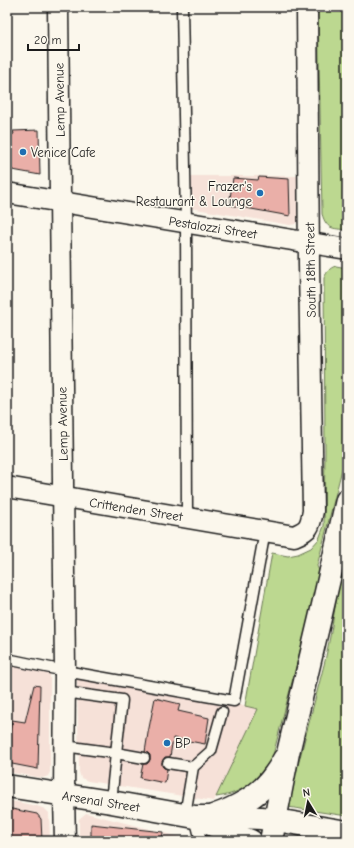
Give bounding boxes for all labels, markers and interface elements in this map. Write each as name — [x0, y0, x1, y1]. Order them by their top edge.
scale bar — [28, 26, 79, 52]
text: 20 m — [34, 33, 62, 47]
street label: Lemp Avenue — [51, 62, 68, 137]
place label: Venice Cafe — [31, 145, 96, 160]
marker: Venice Cafe — [18, 147, 28, 157]
place label: Frazer's Restaurant & Lounge — [136, 179, 252, 209]
marker: Frazer's Restaurant & Lounge — [255, 188, 265, 198]
street label: Pestalozzi Street — [168, 213, 259, 242]
street label: South 18th Street — [302, 221, 319, 318]
street label: Lemp Avenue — [54, 386, 71, 461]
street label: Crittenden Street — [88, 495, 185, 524]
place label: BP — [175, 736, 190, 751]
marker: BP — [162, 738, 172, 748]
north arrow — [288, 782, 328, 822]
text: N — [302, 786, 311, 800]
street label: Arsenal Street — [61, 788, 142, 815]

